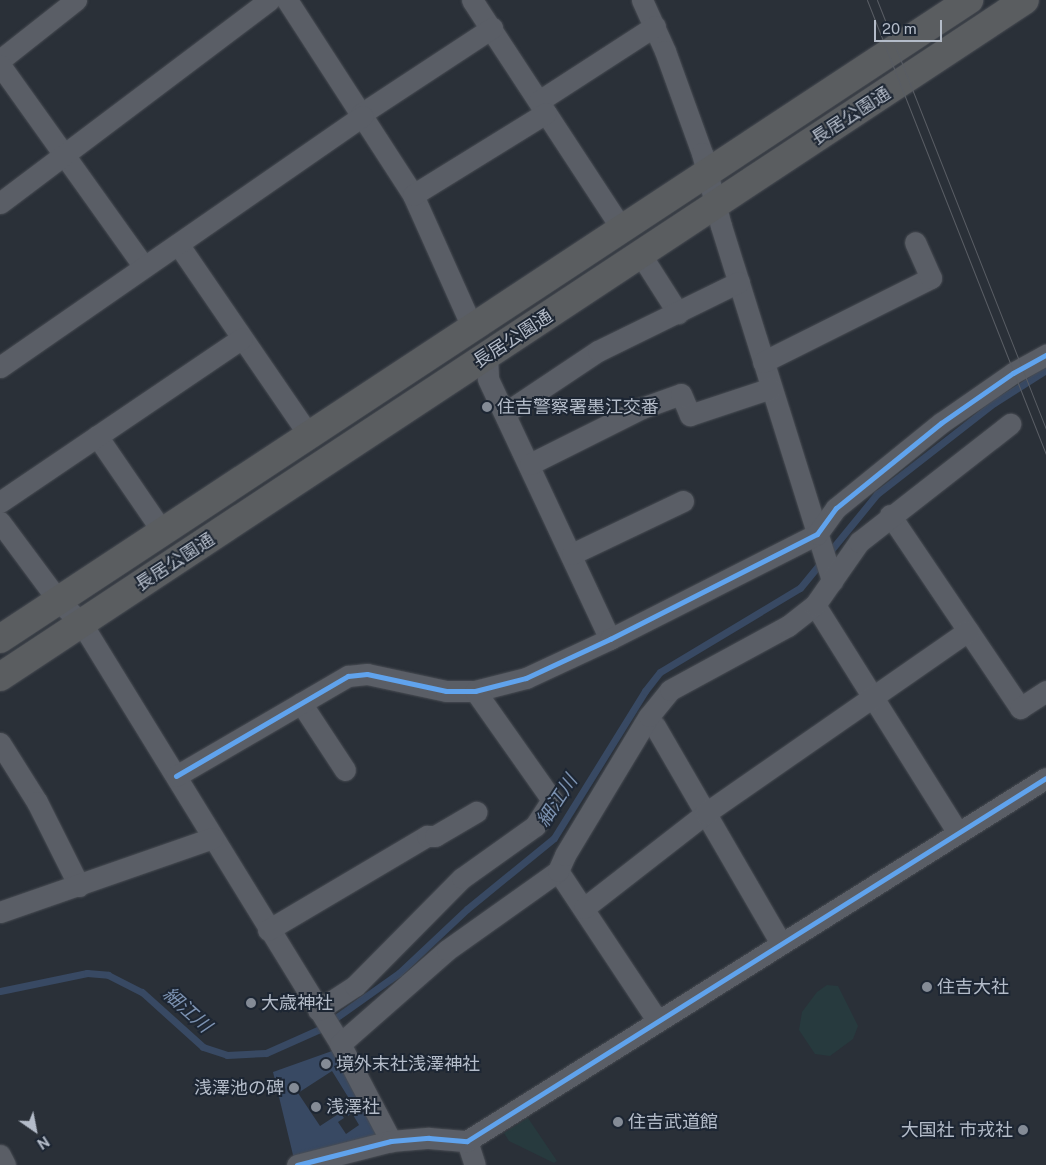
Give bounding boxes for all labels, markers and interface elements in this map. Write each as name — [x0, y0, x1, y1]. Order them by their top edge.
scale bar — [876, 10, 944, 42]
text: 20 m — [882, 20, 917, 37]
street label: 長居公園通 — [807, 82, 895, 150]
street label: 長居公園通 — [469, 305, 557, 373]
place label: 住吉警察署墨江交番 — [497, 396, 659, 418]
marker: 住吉警察署墨江交番 — [481, 401, 493, 413]
street label: 長居公園通 — [131, 528, 219, 596]
water label: 細江川 — [532, 771, 582, 831]
place label: 住吉大社 — [937, 976, 1009, 998]
marker: 住吉大社 — [921, 981, 933, 993]
water label: 細江川 — [158, 982, 216, 1038]
place label: 大歳神社 — [261, 992, 333, 1014]
marker: 大歳神社 — [245, 997, 257, 1009]
place label: 境外末社浅澤神社 — [336, 1053, 480, 1075]
marker: 境外末社浅澤神社 — [320, 1058, 332, 1070]
place label: 浅澤池の碑 — [194, 1077, 284, 1099]
marker: 浅澤池の碑 — [288, 1082, 300, 1094]
place label: 浅澤社 — [326, 1096, 380, 1118]
marker: 浅澤社 — [310, 1101, 322, 1113]
north arrow — [10, 1105, 60, 1155]
place label: 住吉武道館 — [628, 1111, 718, 1133]
marker: 住吉武道館 — [612, 1116, 624, 1128]
place label: 大国社 市戎社 — [901, 1119, 1013, 1141]
marker: 大国社 市戎社 — [1017, 1124, 1029, 1136]
text: N — [34, 1133, 52, 1152]

